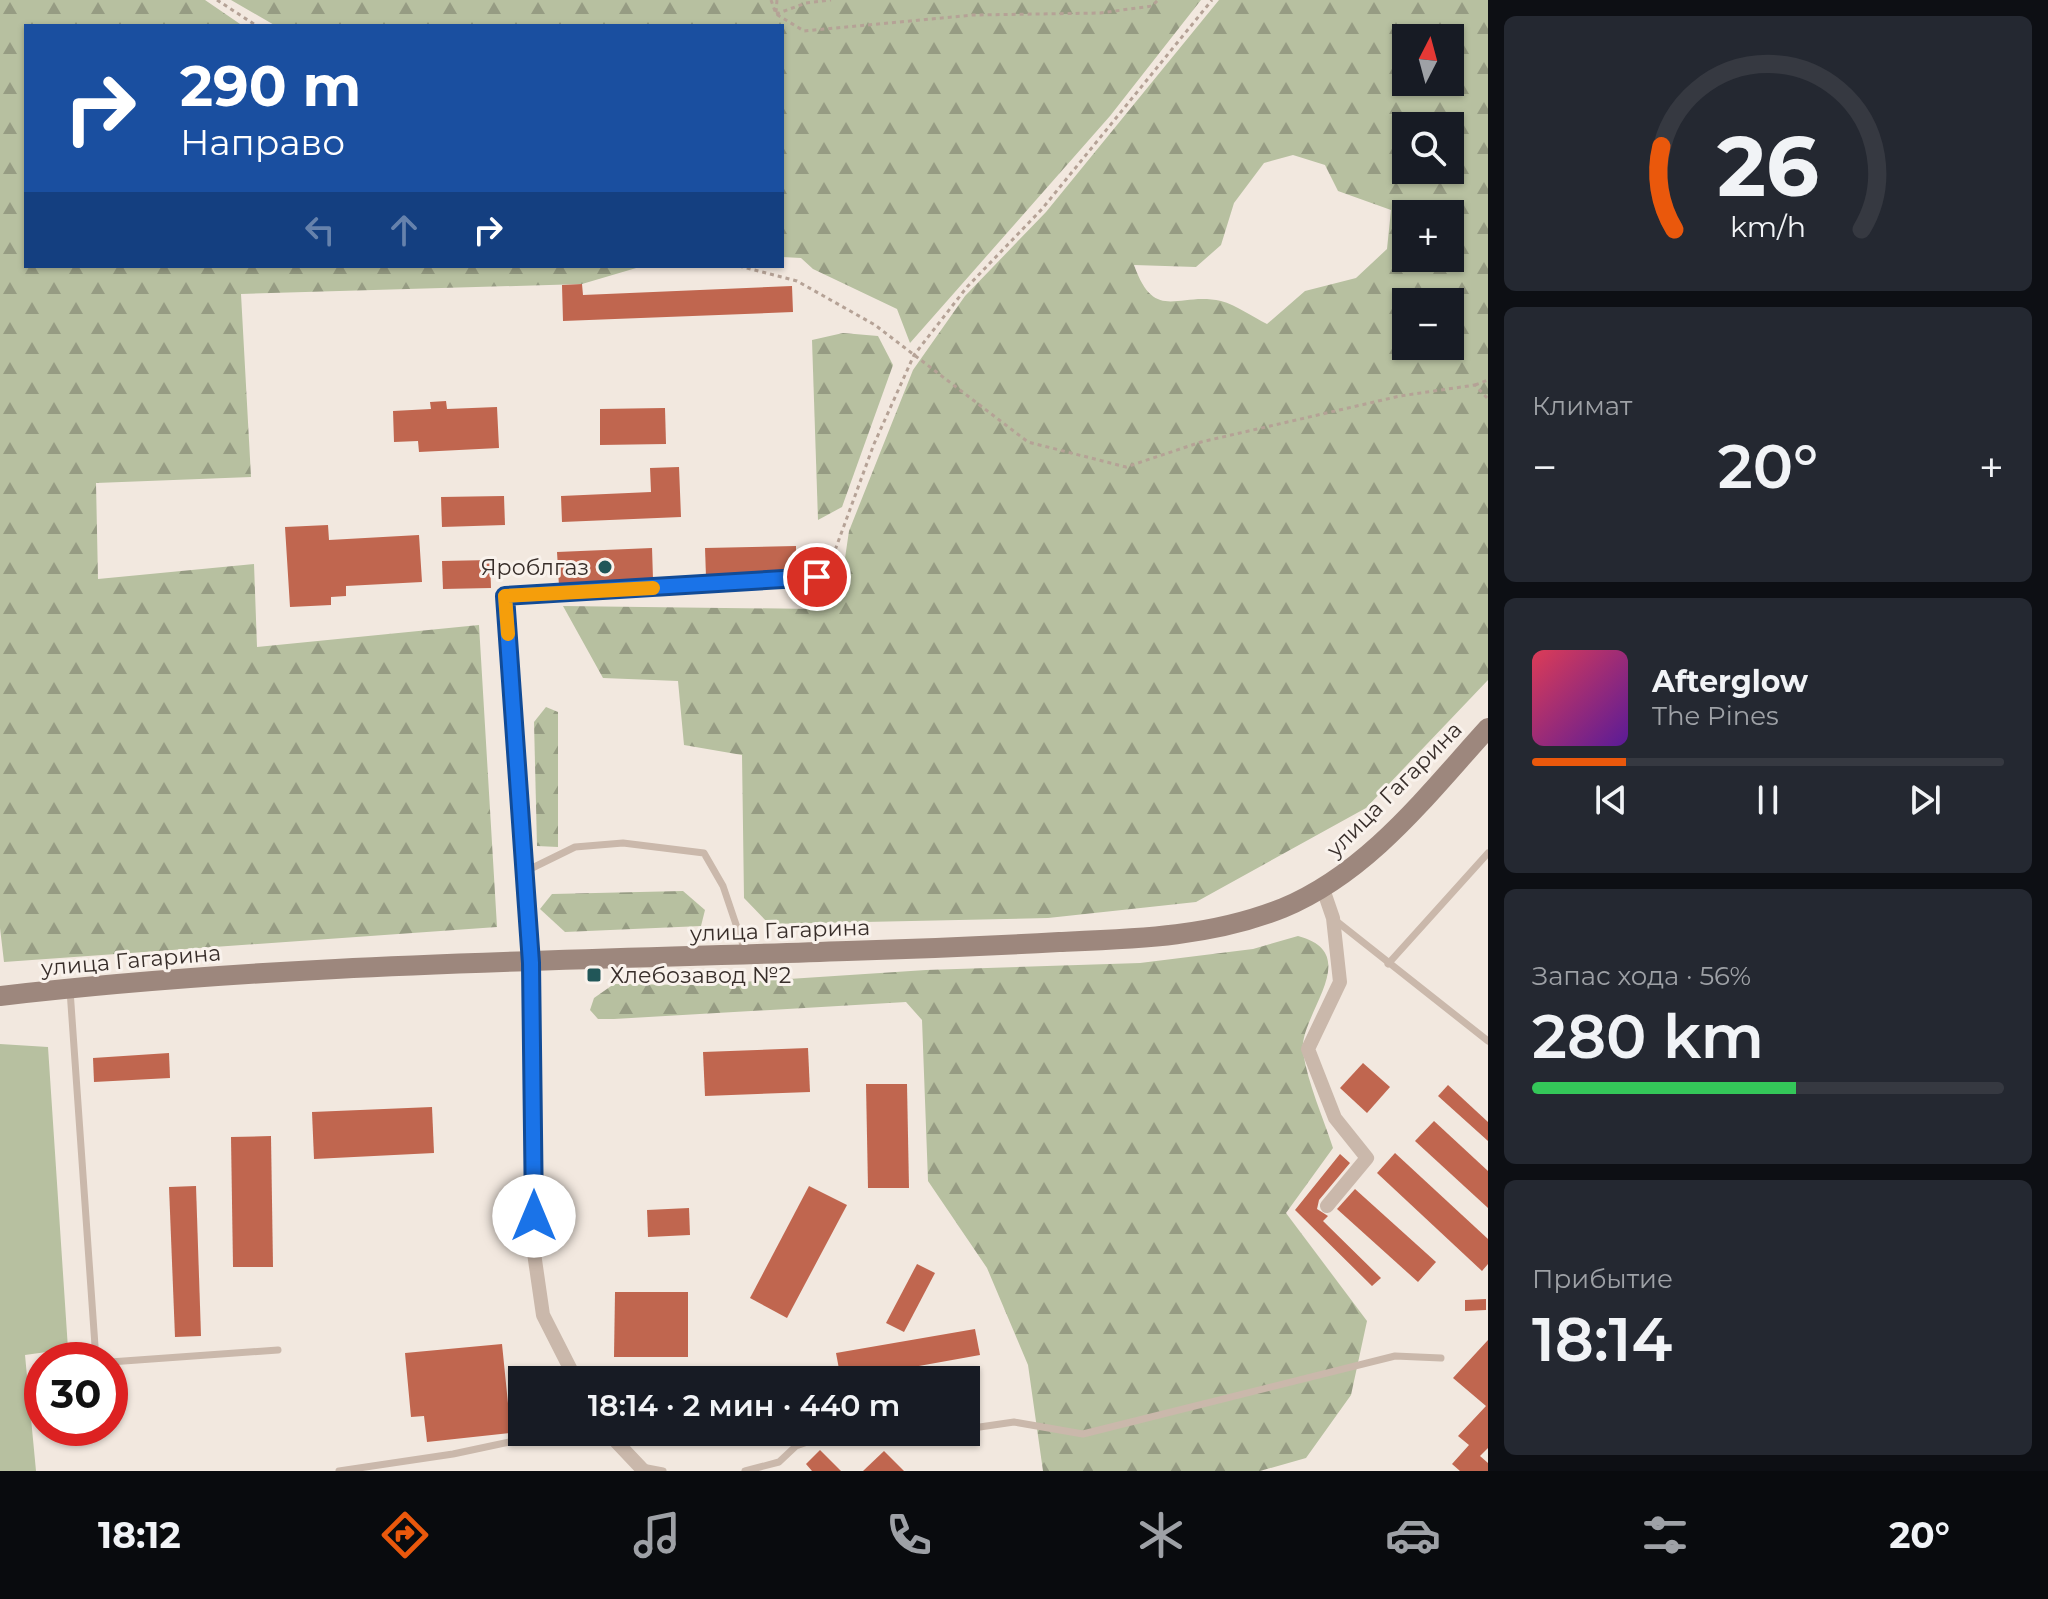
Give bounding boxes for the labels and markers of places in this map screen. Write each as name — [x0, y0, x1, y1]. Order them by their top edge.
pin — [783, 543, 851, 611]
place label: Яроблгаз — [480, 554, 589, 581]
marker: Яроблгаз — [596, 558, 614, 576]
place label: Хлебозавод №2 — [610, 962, 791, 989]
marker: Хлебозавод №2 — [585, 966, 603, 984]

